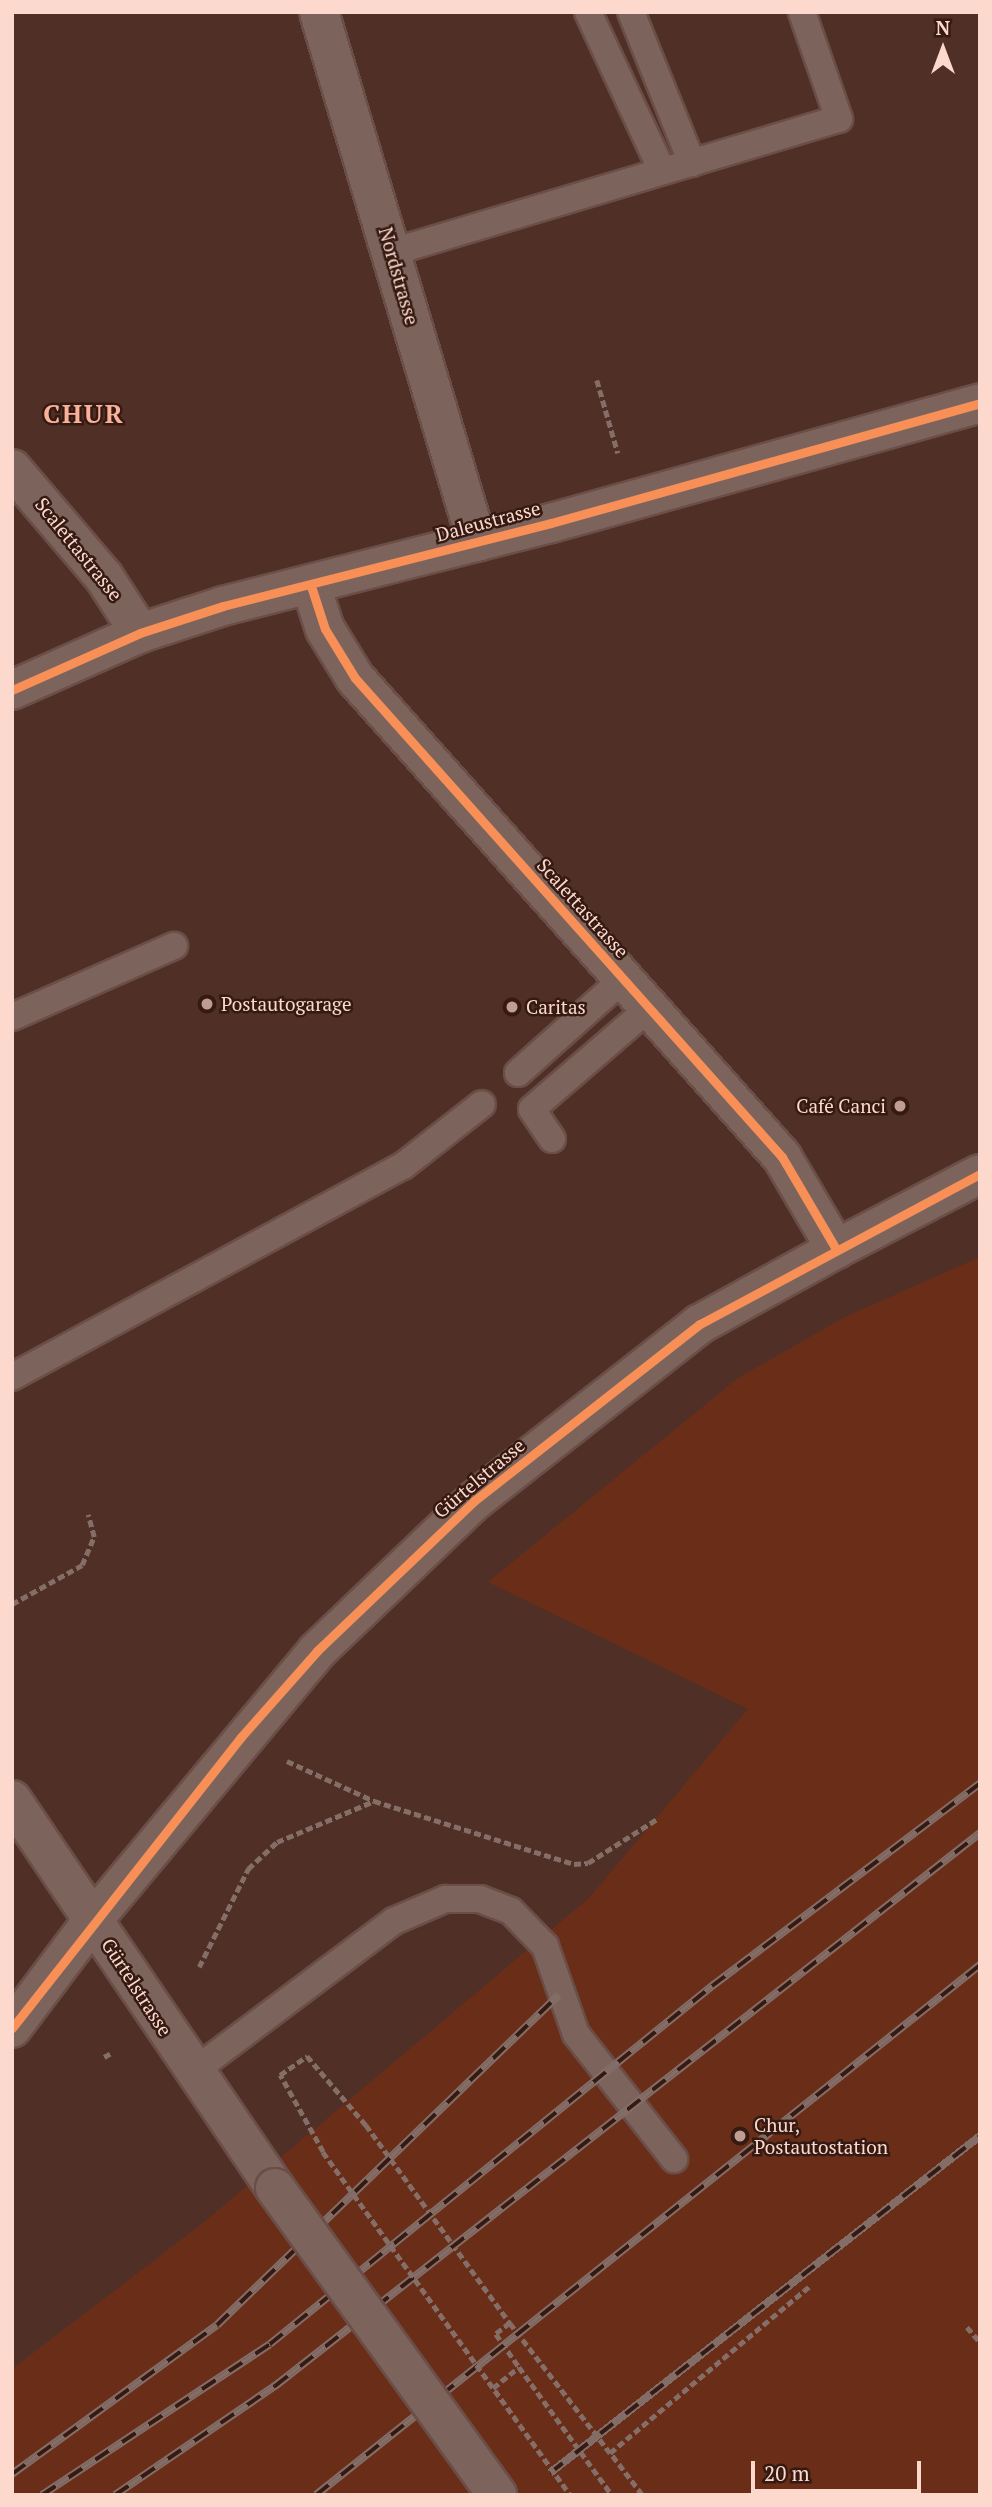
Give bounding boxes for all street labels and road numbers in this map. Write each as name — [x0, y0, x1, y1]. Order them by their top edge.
street label: Nordstrasse — [374, 225, 424, 327]
street label: Scalettastrasse — [31, 493, 127, 605]
street label: Daleustrasse — [433, 496, 543, 546]
street label: Scalettastrasse — [532, 854, 634, 962]
street label: Gürtelstrasse — [429, 1433, 529, 1523]
street label: Gürtelstrasse — [97, 1934, 177, 2040]

